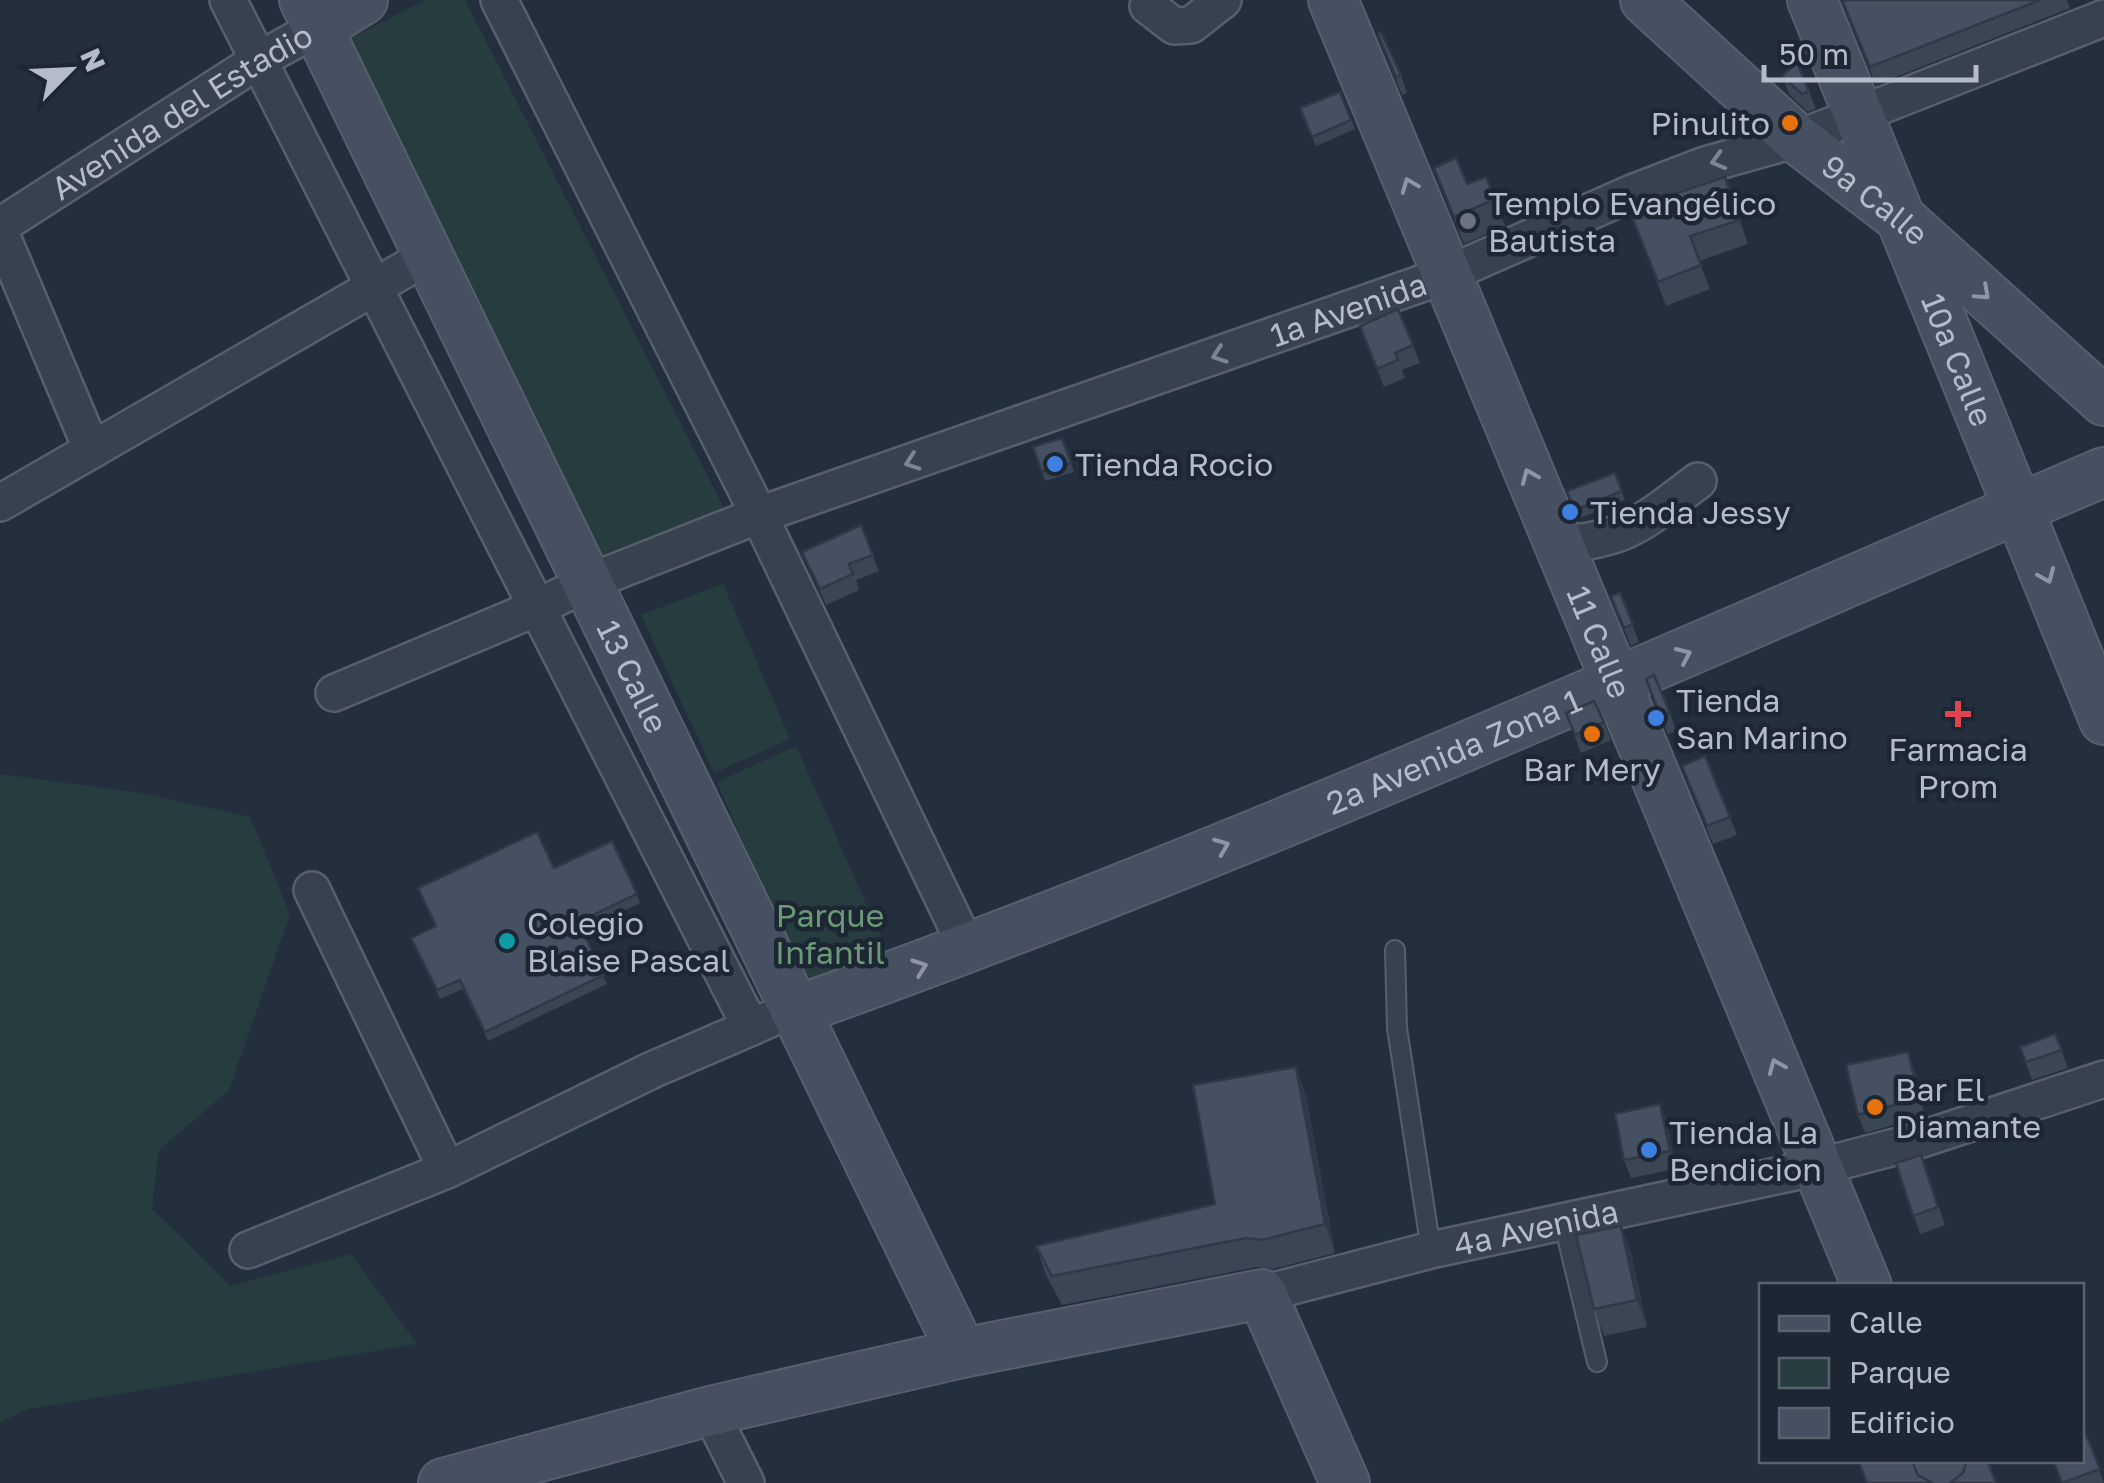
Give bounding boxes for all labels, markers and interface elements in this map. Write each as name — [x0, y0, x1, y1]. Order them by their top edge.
street label: Avenida del Estadio — [44, 15, 319, 207]
north arrow — [20, 20, 120, 120]
scale bar — [1764, 20, 1976, 82]
text: 50 m — [1779, 36, 1849, 72]
text: N — [74, 43, 113, 76]
place label: Pinulito — [1651, 104, 1770, 142]
marker: Pinulito — [1779, 112, 1801, 134]
street label: 9a Calle — [1815, 146, 1936, 253]
one-way arrow — [1709, 150, 1727, 171]
one-way arrow — [1401, 177, 1421, 195]
place label: Templo Evangélico Bautista — [1488, 184, 1776, 259]
marker: Templo Evangélico Bautista — [1457, 210, 1479, 232]
street label: 1a Avenida — [1265, 264, 1431, 354]
one-way arrow — [1971, 281, 1990, 299]
street label: 10a Calle — [1914, 288, 2002, 432]
one-way arrow — [1212, 343, 1229, 363]
place label: Tienda Rocio — [1075, 445, 1273, 483]
one-way arrow — [905, 450, 922, 470]
marker: Tienda Rocio — [1044, 453, 1066, 475]
one-way arrow — [1521, 468, 1541, 486]
place label: Tienda Jessy — [1590, 493, 1791, 531]
marker: Tienda Jessy — [1559, 501, 1581, 523]
one-way arrow — [2035, 566, 2055, 584]
street label: 11 Calle — [1559, 580, 1640, 703]
street label: 13 Calle — [589, 614, 676, 739]
one-way arrow — [1674, 647, 1692, 667]
street label: 2a Avenida Zona 1 — [1320, 681, 1587, 822]
place label: Tienda San Marino — [1676, 681, 1848, 756]
marker: Farmacia Prom — [1947, 703, 1969, 725]
marker: Tienda San Marino — [1645, 707, 1667, 729]
marker: Bar Mery — [1581, 723, 1603, 745]
place label: Farmacia Prom — [1888, 730, 2028, 805]
place label: Bar Mery — [1523, 750, 1661, 788]
one-way arrow — [1211, 838, 1229, 858]
park label: Parque Infantil — [775, 896, 885, 971]
place label: Colegio Blaise Pascal — [527, 904, 730, 979]
marker: Colegio Blaise Pascal — [496, 930, 518, 952]
one-way arrow — [910, 958, 927, 979]
one-way arrow — [1767, 1059, 1787, 1076]
place label: Bar El Diamante — [1895, 1070, 2041, 1145]
marker: Bar El Diamante — [1864, 1096, 1886, 1118]
place label: Tienda La Bendicion — [1669, 1113, 1822, 1188]
marker: Tienda La Bendicion — [1638, 1139, 1660, 1161]
street label: 4a Avenida — [1450, 1191, 1622, 1264]
legend — [1759, 1283, 2084, 1463]
text: Calle — [1849, 1304, 1923, 1340]
text: Parque — [1849, 1354, 1951, 1390]
text: Edificio — [1849, 1404, 1955, 1440]

